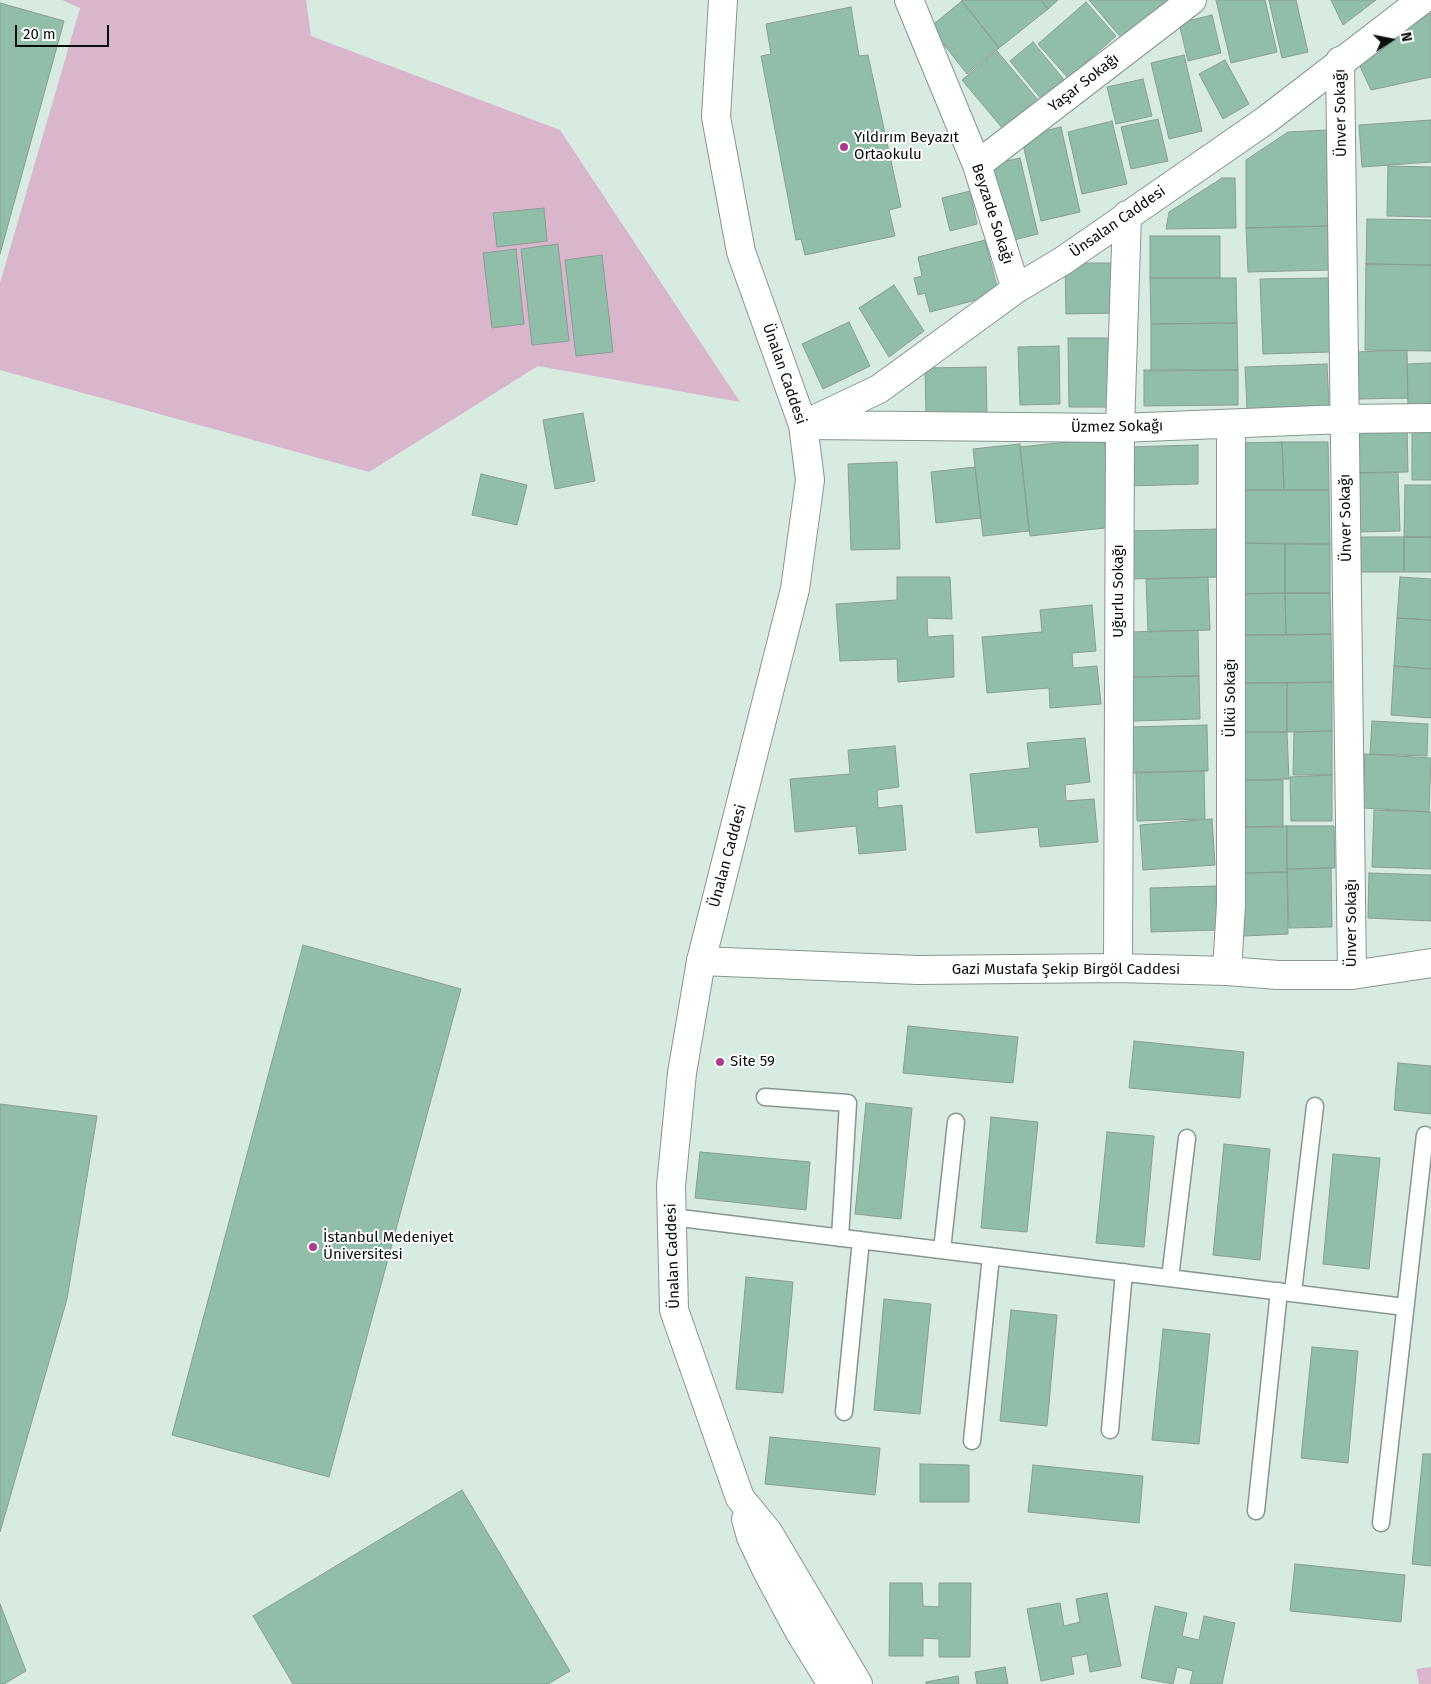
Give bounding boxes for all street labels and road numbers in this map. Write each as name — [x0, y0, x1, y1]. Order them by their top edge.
street label: Yaşar Sokağı — [1045, 50, 1123, 116]
street label: Ünver Sokağı — [1331, 69, 1351, 157]
street label: Beyzade Sokağı — [967, 161, 1017, 267]
street label: Ünsalan Caddesi — [1067, 182, 1169, 262]
street label: Ünalan Caddesi — [758, 321, 810, 427]
street label: Üzmez Sokağı — [1071, 417, 1163, 437]
street label: Ünver Sokağı — [1336, 474, 1356, 562]
street label: Uğurlu Sokağı — [1110, 544, 1128, 638]
street label: Ülkü Sokağı — [1222, 658, 1240, 738]
street label: Ünalan Caddesi — [706, 803, 750, 909]
street label: Ünver Sokağı — [1343, 879, 1361, 967]
street label: Gazi Mustafa Şekip Birgöl Caddesi — [952, 961, 1180, 979]
street label: Ünalan Caddesi — [662, 1203, 684, 1309]

